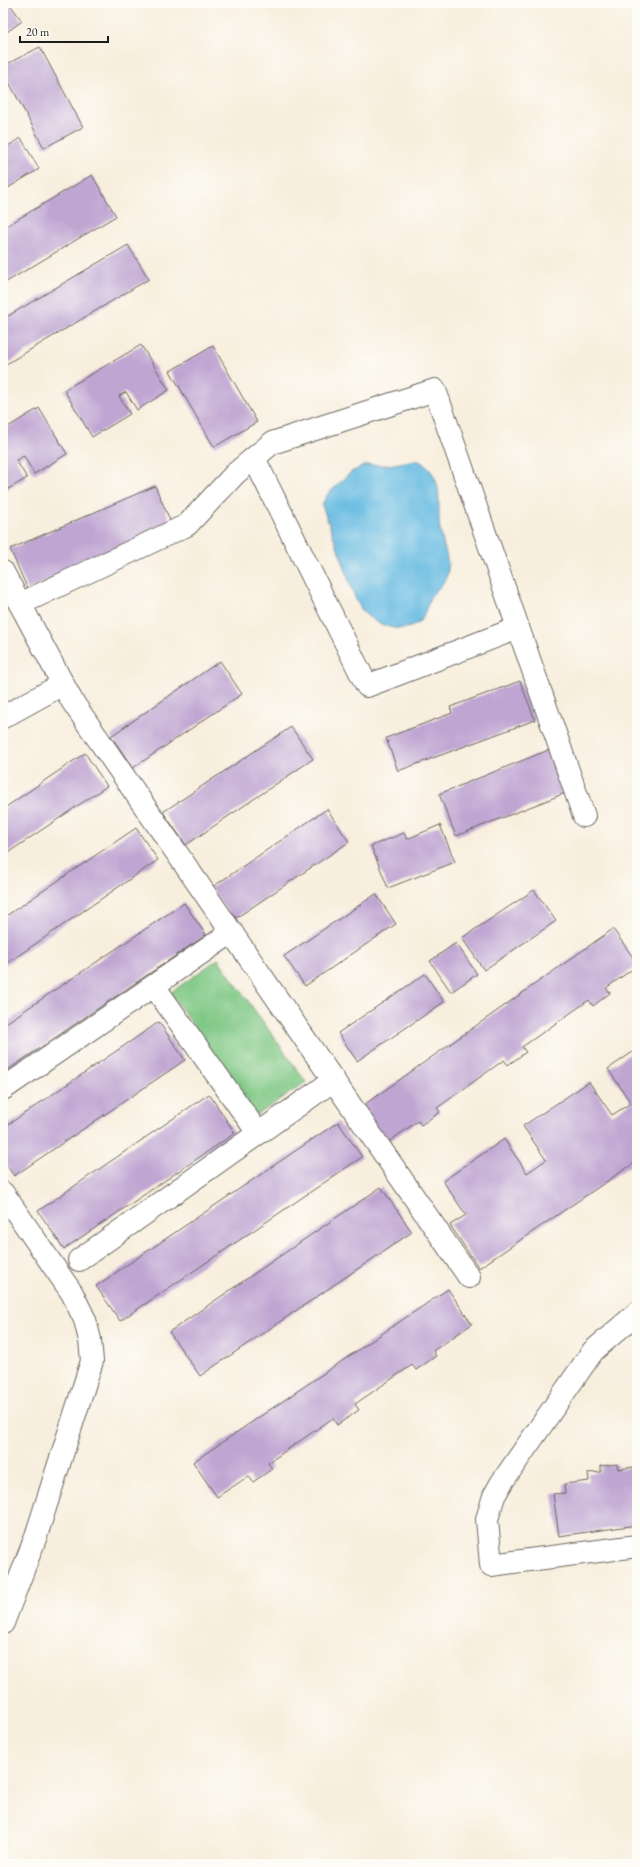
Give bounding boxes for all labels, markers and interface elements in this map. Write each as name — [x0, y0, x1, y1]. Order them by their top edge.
scale bar — [20, 18, 108, 44]
text: 20 m — [26, 24, 50, 40]

